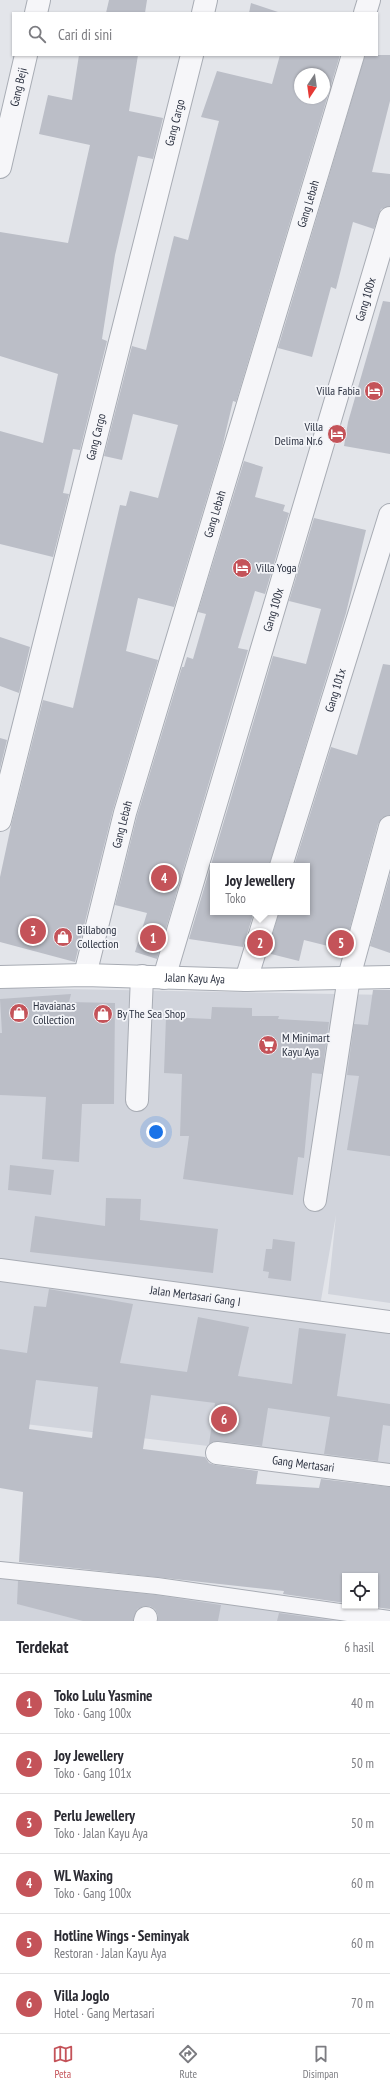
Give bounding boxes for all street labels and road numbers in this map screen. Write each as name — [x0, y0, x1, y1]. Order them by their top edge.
street label: Gang Beji — [6, 66, 30, 108]
street label: Gang Cargo — [161, 98, 188, 147]
street label: Gang Lebah — [294, 178, 322, 229]
street label: Gang 100x — [352, 276, 379, 323]
street label: Gang Cargo — [83, 412, 109, 462]
street label: Gang Lebah — [200, 489, 229, 539]
street label: Gang 100x — [259, 586, 287, 633]
street label: Gang 101x — [321, 666, 349, 714]
street label: Gang Lebah — [109, 799, 135, 850]
street label: Jalan Kayu Aya — [164, 969, 225, 986]
street label: Jalan Mertasari Gang I — [148, 1282, 242, 1309]
street label: Gang Mertasari — [271, 1452, 335, 1475]

